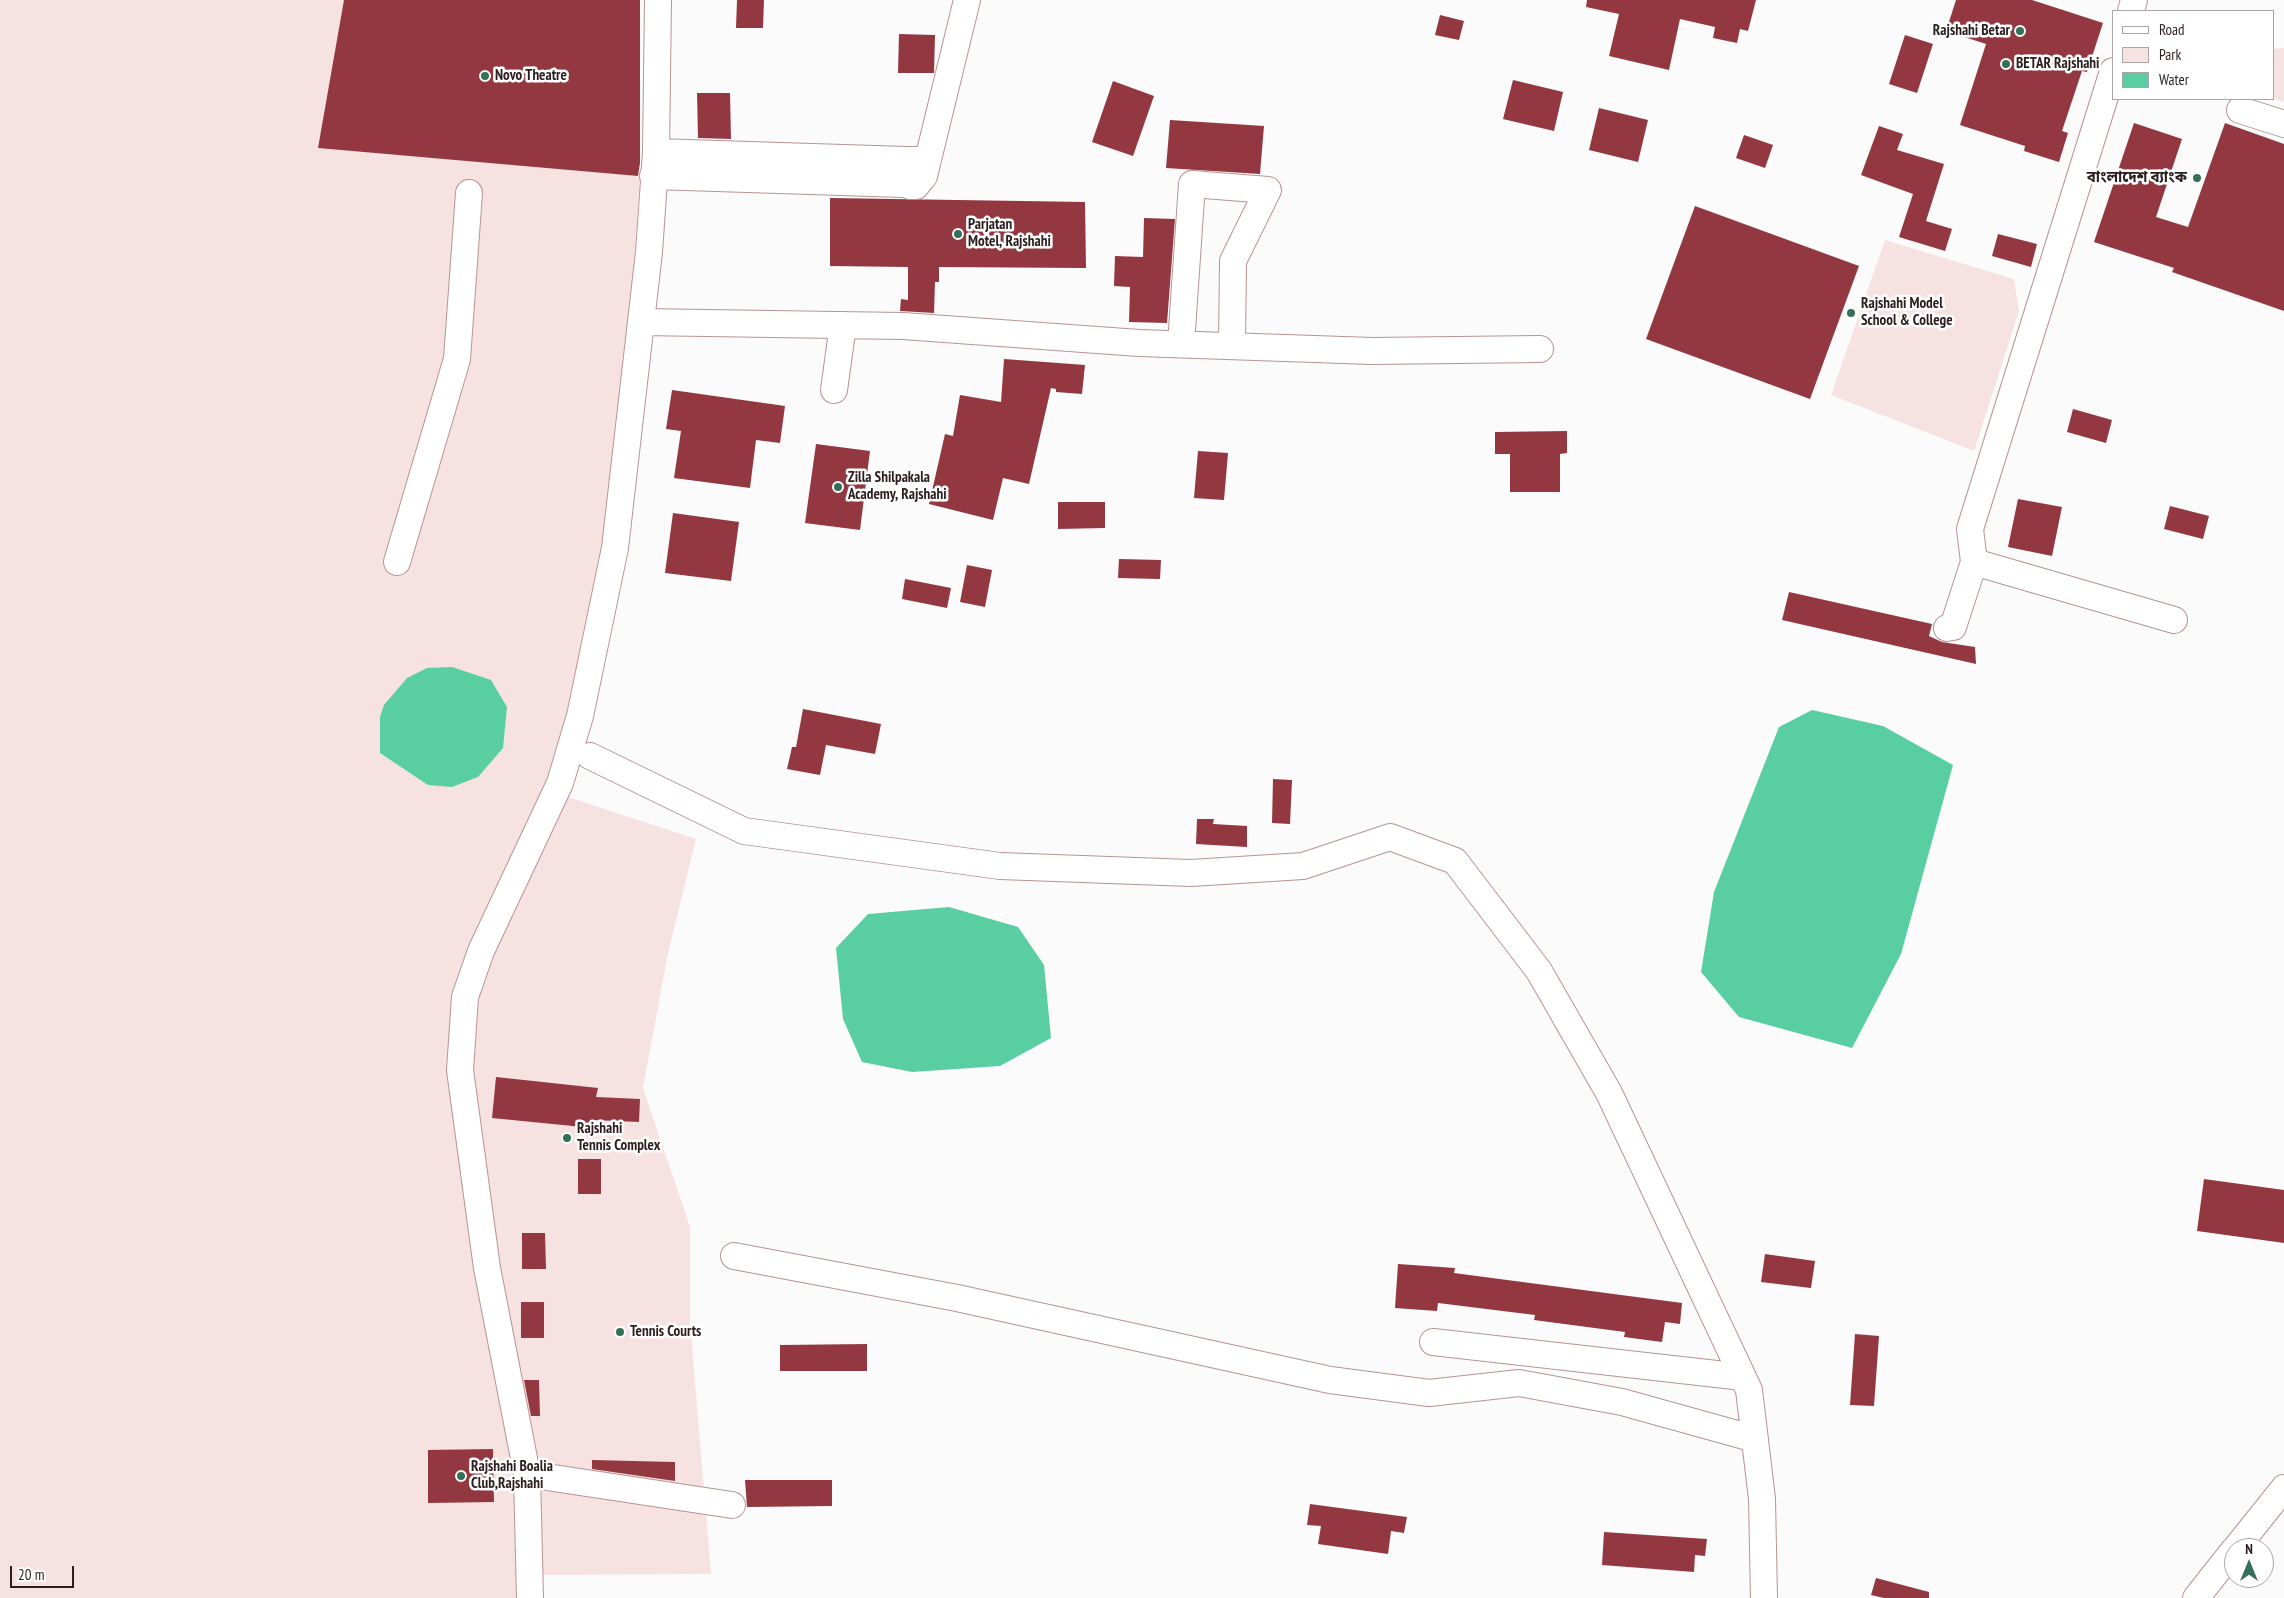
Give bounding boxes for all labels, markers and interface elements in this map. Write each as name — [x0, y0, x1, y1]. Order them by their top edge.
legend — [2112, 10, 2274, 100]
text: Road — [2159, 20, 2185, 39]
place label: Rajshahi Betar — [1933, 22, 2010, 40]
marker: Rajshahi Betar — [2014, 25, 2026, 37]
text: Park — [2159, 45, 2181, 64]
place label: BETAR Rajshahi — [2016, 55, 2099, 73]
marker: BETAR Rajshahi — [2000, 58, 2012, 70]
place label: Novo Theatre — [495, 67, 567, 85]
marker: Novo Theatre — [479, 70, 491, 82]
text: Water — [2159, 70, 2189, 89]
place label: বাংলাদেশ ব্যাংক — [2087, 169, 2187, 187]
marker: বাংলাদেশ ব্যাংক — [2191, 172, 2203, 184]
place label: Parjatan Motel, Rajshahi — [968, 216, 1051, 251]
marker: Parjatan Motel, Rajshahi — [952, 228, 964, 240]
place label: Rajshahi Model School & College — [1861, 295, 1953, 330]
marker: Rajshahi Model School & College — [1845, 307, 1857, 319]
place label: Zilla Shilpakala Academy, Rajshahi — [848, 469, 947, 504]
marker: Zilla Shilpakala Academy, Rajshahi — [832, 481, 844, 493]
place label: Rajshahi Tennis Complex — [577, 1120, 660, 1155]
marker: Rajshahi Tennis Complex — [561, 1132, 573, 1144]
place label: Tennis Courts — [630, 1323, 701, 1341]
marker: Tennis Courts — [614, 1326, 626, 1338]
place label: Rajshahi Boalia Club,Rajshahi — [471, 1458, 553, 1493]
marker: Rajshahi Boalia Club,Rajshahi — [455, 1470, 467, 1482]
north arrow — [2224, 1538, 2274, 1588]
text: N — [2245, 1540, 2253, 1558]
scale bar — [12, 1556, 76, 1588]
text: 20 m — [18, 1565, 44, 1584]

